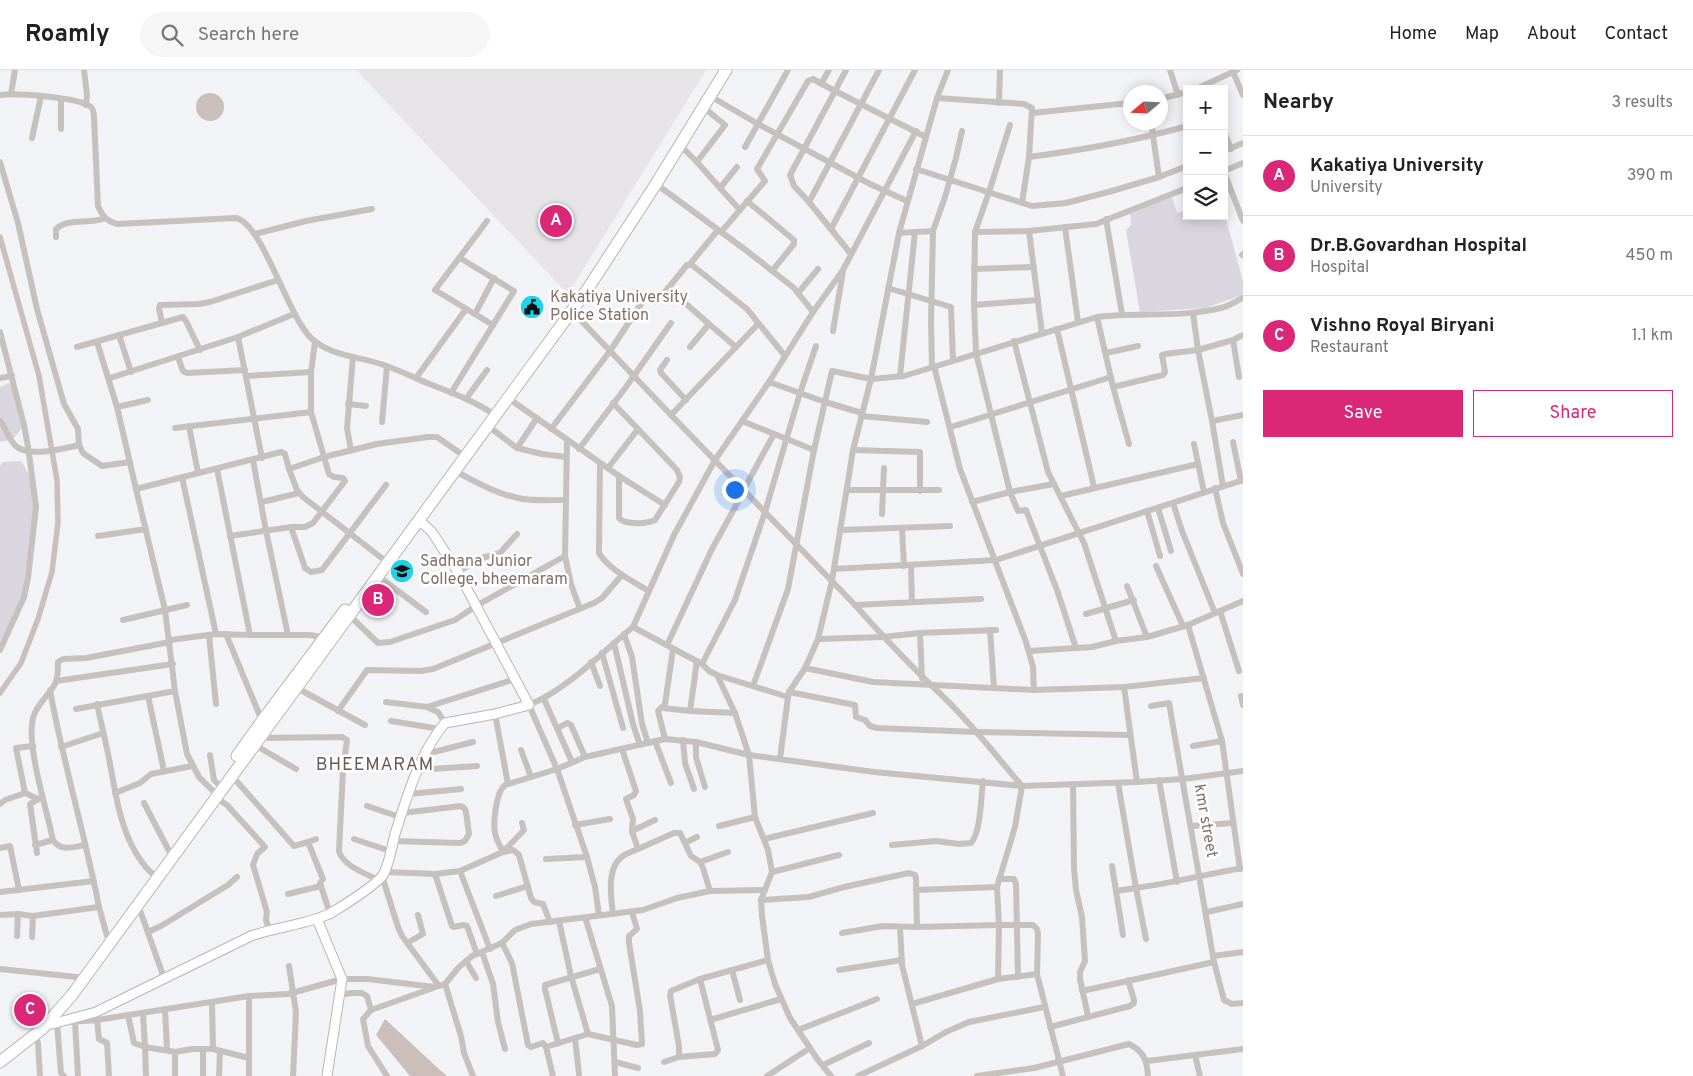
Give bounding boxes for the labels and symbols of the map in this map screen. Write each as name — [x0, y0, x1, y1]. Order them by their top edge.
north arrow — [1123, 85, 1168, 130]
pin: A — [540, 202, 572, 240]
place label: Kakatiya University Police Station — [550, 288, 688, 326]
public building icon: Kakatiya University Police Station — [519, 294, 545, 320]
your location — [722, 477, 748, 503]
place label: Sadhana Junior College, bheemaram — [420, 552, 568, 590]
school or university icon: Sadhana Junior College, bheemaram — [389, 558, 415, 584]
pin: B — [362, 581, 394, 619]
district label: BHEEMARAM — [316, 754, 434, 777]
street label: kmr street — [1189, 783, 1221, 859]
pin: C — [14, 991, 46, 1029]

